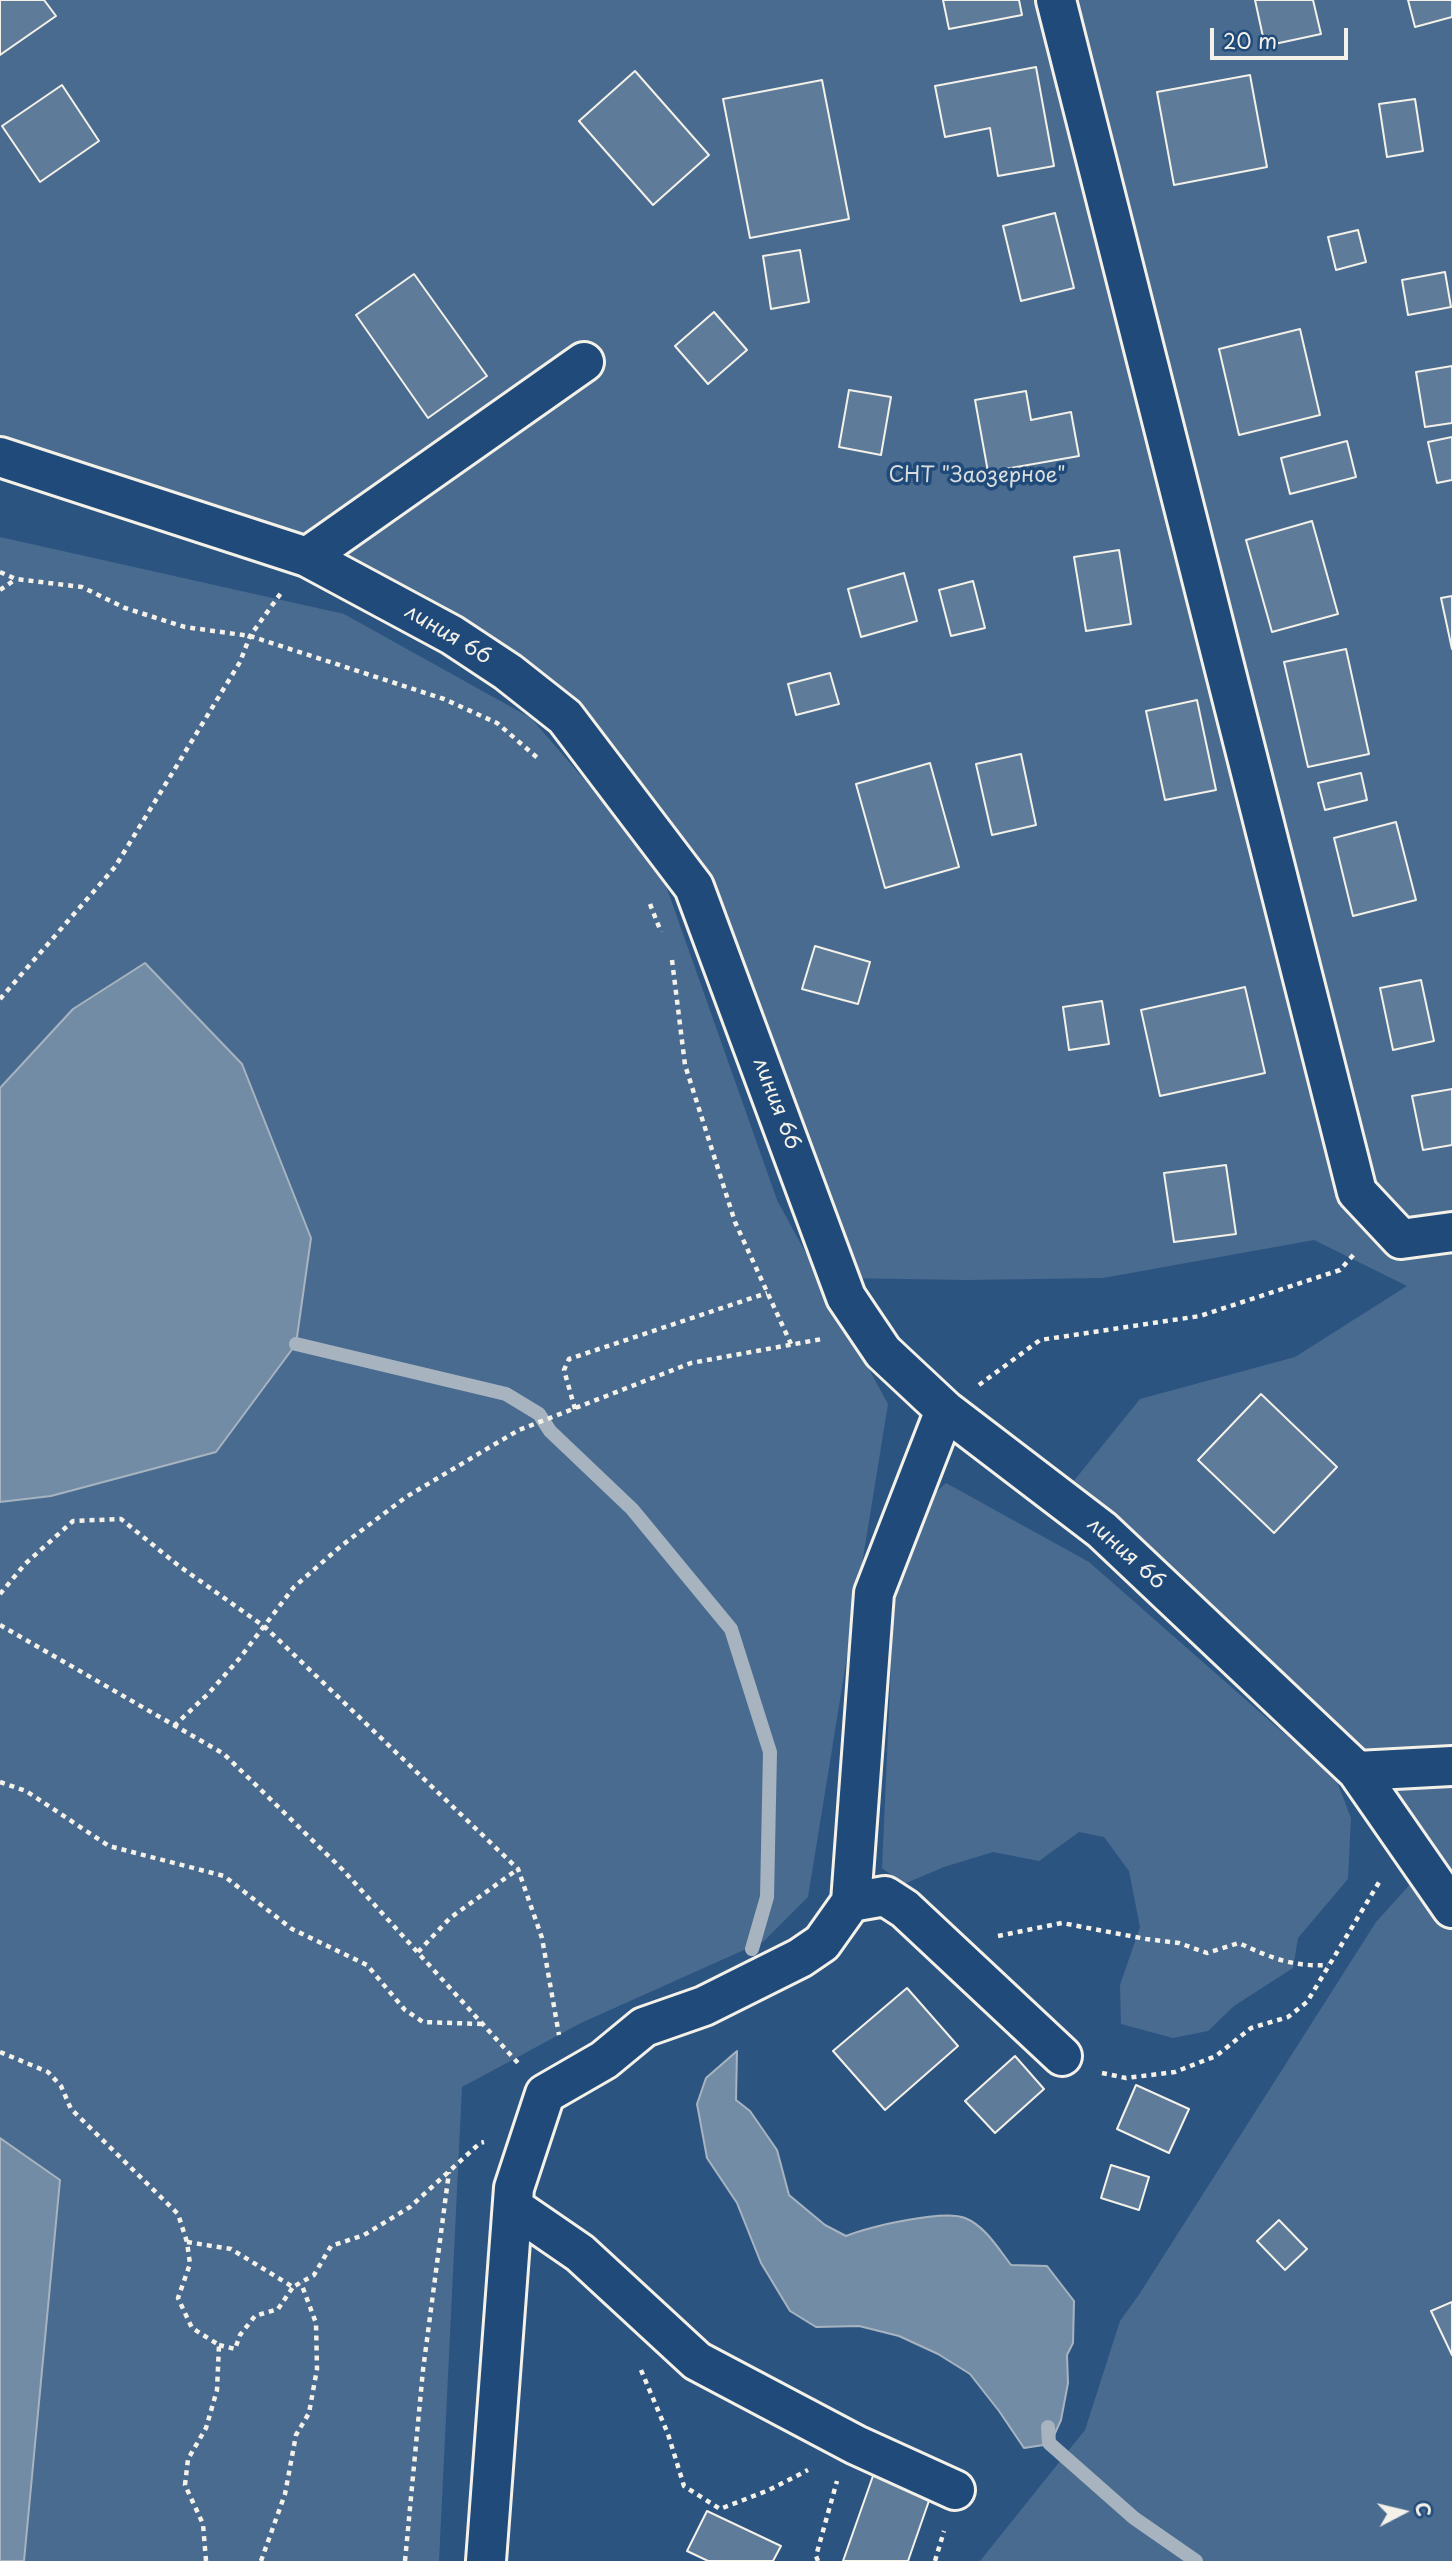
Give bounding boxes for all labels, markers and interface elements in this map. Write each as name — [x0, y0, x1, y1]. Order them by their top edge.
scale bar — [1214, 14, 1352, 58]
text: 20 m — [1223, 24, 1277, 56]
park label: СНТ "Заозерное" — [888, 463, 1066, 489]
street label: линия 66 — [400, 599, 496, 671]
street label: линия 66 — [747, 1055, 805, 1153]
street label: линия 66 — [1082, 1512, 1170, 1596]
north arrow — [1368, 2477, 1438, 2547]
text: С — [1409, 2501, 1439, 2518]

